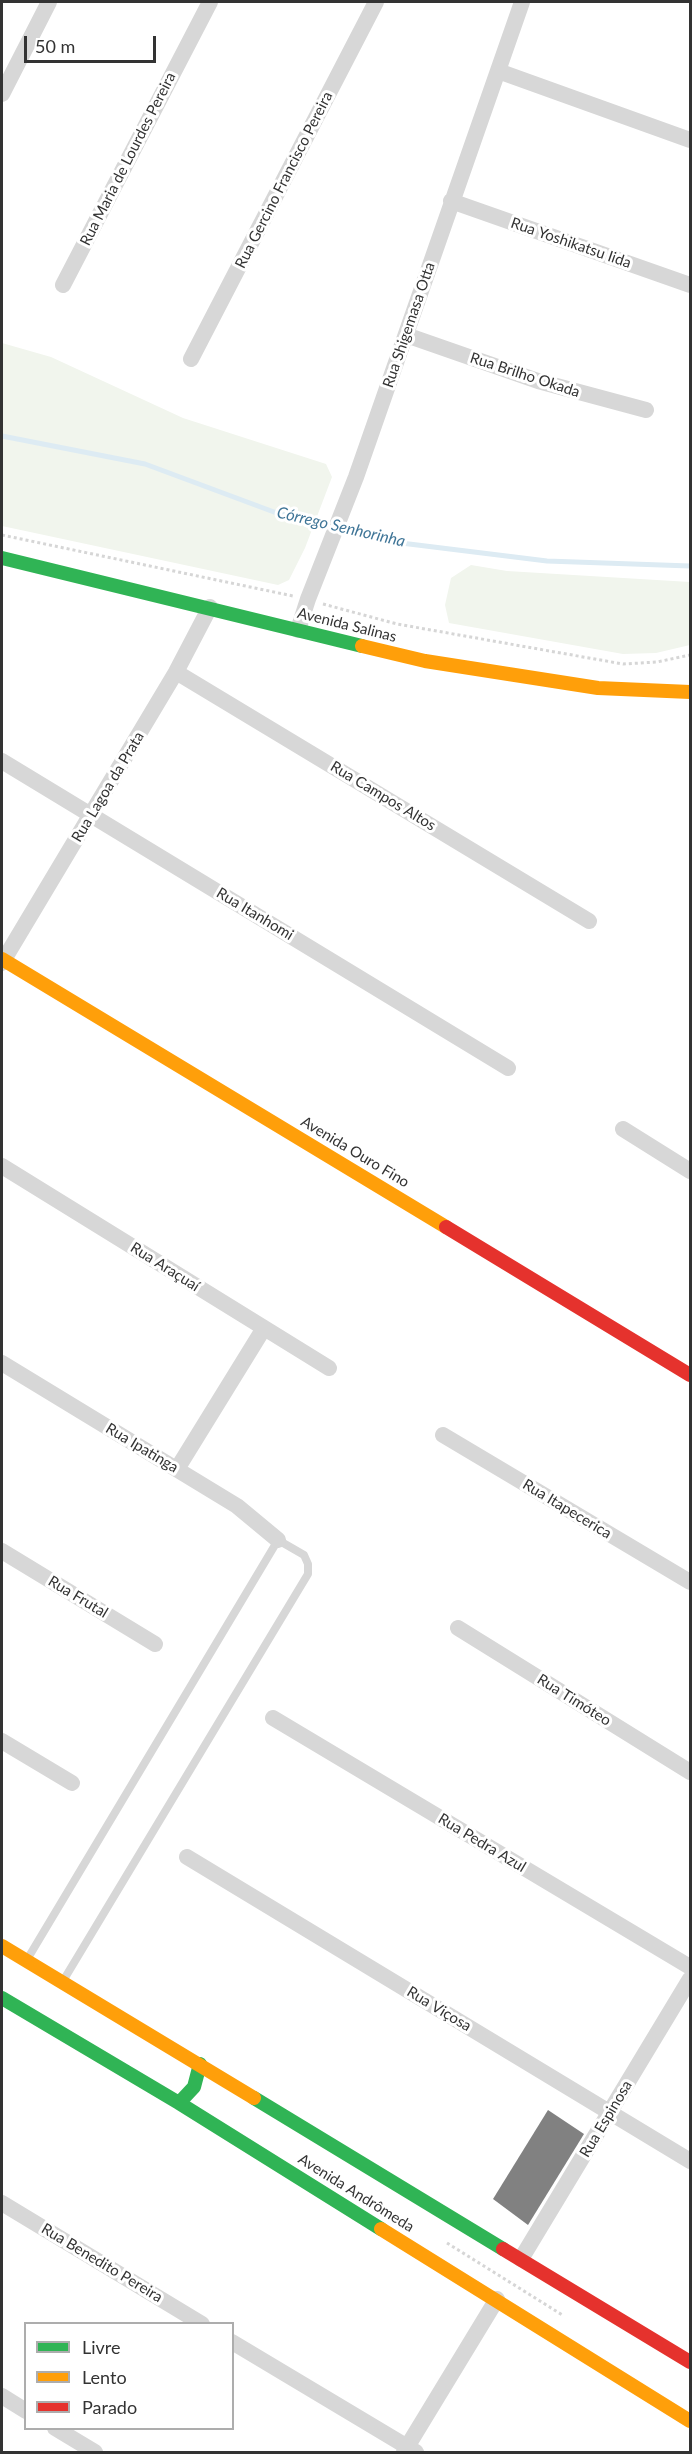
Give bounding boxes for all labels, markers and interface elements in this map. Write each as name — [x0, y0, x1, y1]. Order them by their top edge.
scale bar — [27, 24, 159, 62]
text: 50 m — [35, 35, 75, 57]
street label: Rua Maria de Lourdes Pereira — [76, 69, 180, 249]
street label: Rua Gercino Francisco Pereira — [232, 89, 336, 271]
street label: Rua Yoshikatsu Iida — [508, 214, 634, 272]
street label: Rua Shigemasa Otta — [379, 260, 439, 390]
street label: Rua Brilho Okada — [468, 349, 582, 401]
water label: Córrego Senhorinha — [275, 503, 407, 551]
street label: Avenida Salinas — [296, 604, 398, 646]
street label: Rua Lagoa da Prata — [68, 729, 148, 845]
street label: Rua Campos Altos — [327, 757, 439, 835]
street label: Rua Itanhomi — [213, 884, 297, 944]
street label: Avenida Ouro Fino — [297, 1113, 413, 1191]
street label: Rua Araçuaí — [127, 1239, 203, 1295]
street label: Rua Ipatinga — [102, 1419, 182, 1477]
street label: Rua Itapecerica — [519, 1475, 615, 1543]
street label: Rua Frutal — [45, 1572, 111, 1622]
street label: Rua Timóteo — [534, 1670, 614, 1730]
street label: Rua Pedra Azul — [435, 1810, 529, 1876]
street label: Rua Viçosa — [404, 1983, 474, 2035]
street label: Rua Espinosa — [576, 2077, 636, 2161]
street label: Avenida Andrômeda — [295, 2150, 417, 2236]
street label: Rua Benedito Pereira — [38, 2220, 166, 2306]
legend — [24, 2322, 234, 2430]
text: Livre — [82, 2336, 121, 2358]
text: Lento — [82, 2366, 127, 2388]
text: Parado — [82, 2396, 137, 2418]

